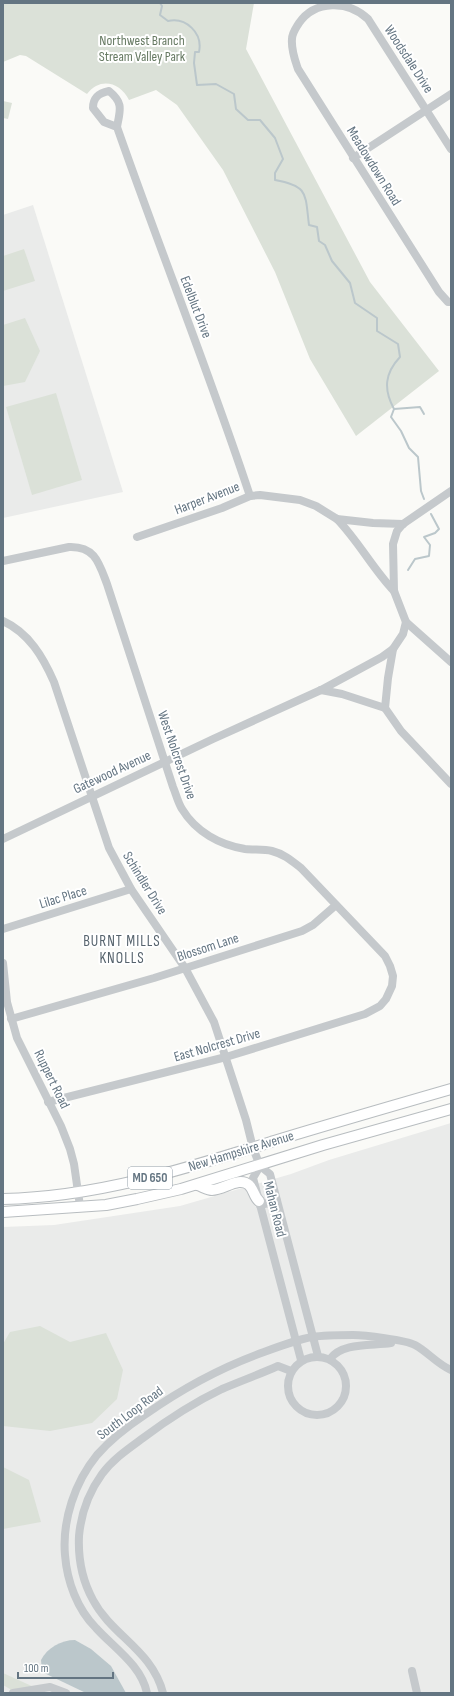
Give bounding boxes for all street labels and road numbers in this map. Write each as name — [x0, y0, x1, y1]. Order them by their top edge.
street label: Woodsdale Drive — [381, 22, 437, 96]
street label: Meadowdown Road — [343, 123, 405, 209]
street label: Edelblut Drive — [176, 274, 216, 340]
street label: Harper Avenue — [172, 478, 242, 518]
street label: West Nolcrest Drive — [154, 709, 200, 801]
street label: Gatewood Avenue — [70, 747, 154, 797]
street label: Schindler Drive — [119, 848, 171, 918]
street label: Lilac Place — [37, 882, 89, 912]
street label: Blossom Lane — [175, 929, 241, 965]
street label: East Nolcrest Drive — [172, 1025, 262, 1065]
street label: Ruppert Road — [30, 1047, 74, 1111]
street label: New Hampshire Avenue — [186, 1127, 296, 1175]
road number: MD 650 — [128, 1167, 172, 1189]
street label: Mahan Road — [260, 1179, 290, 1239]
street label: South Loop Road — [94, 1383, 166, 1443]

